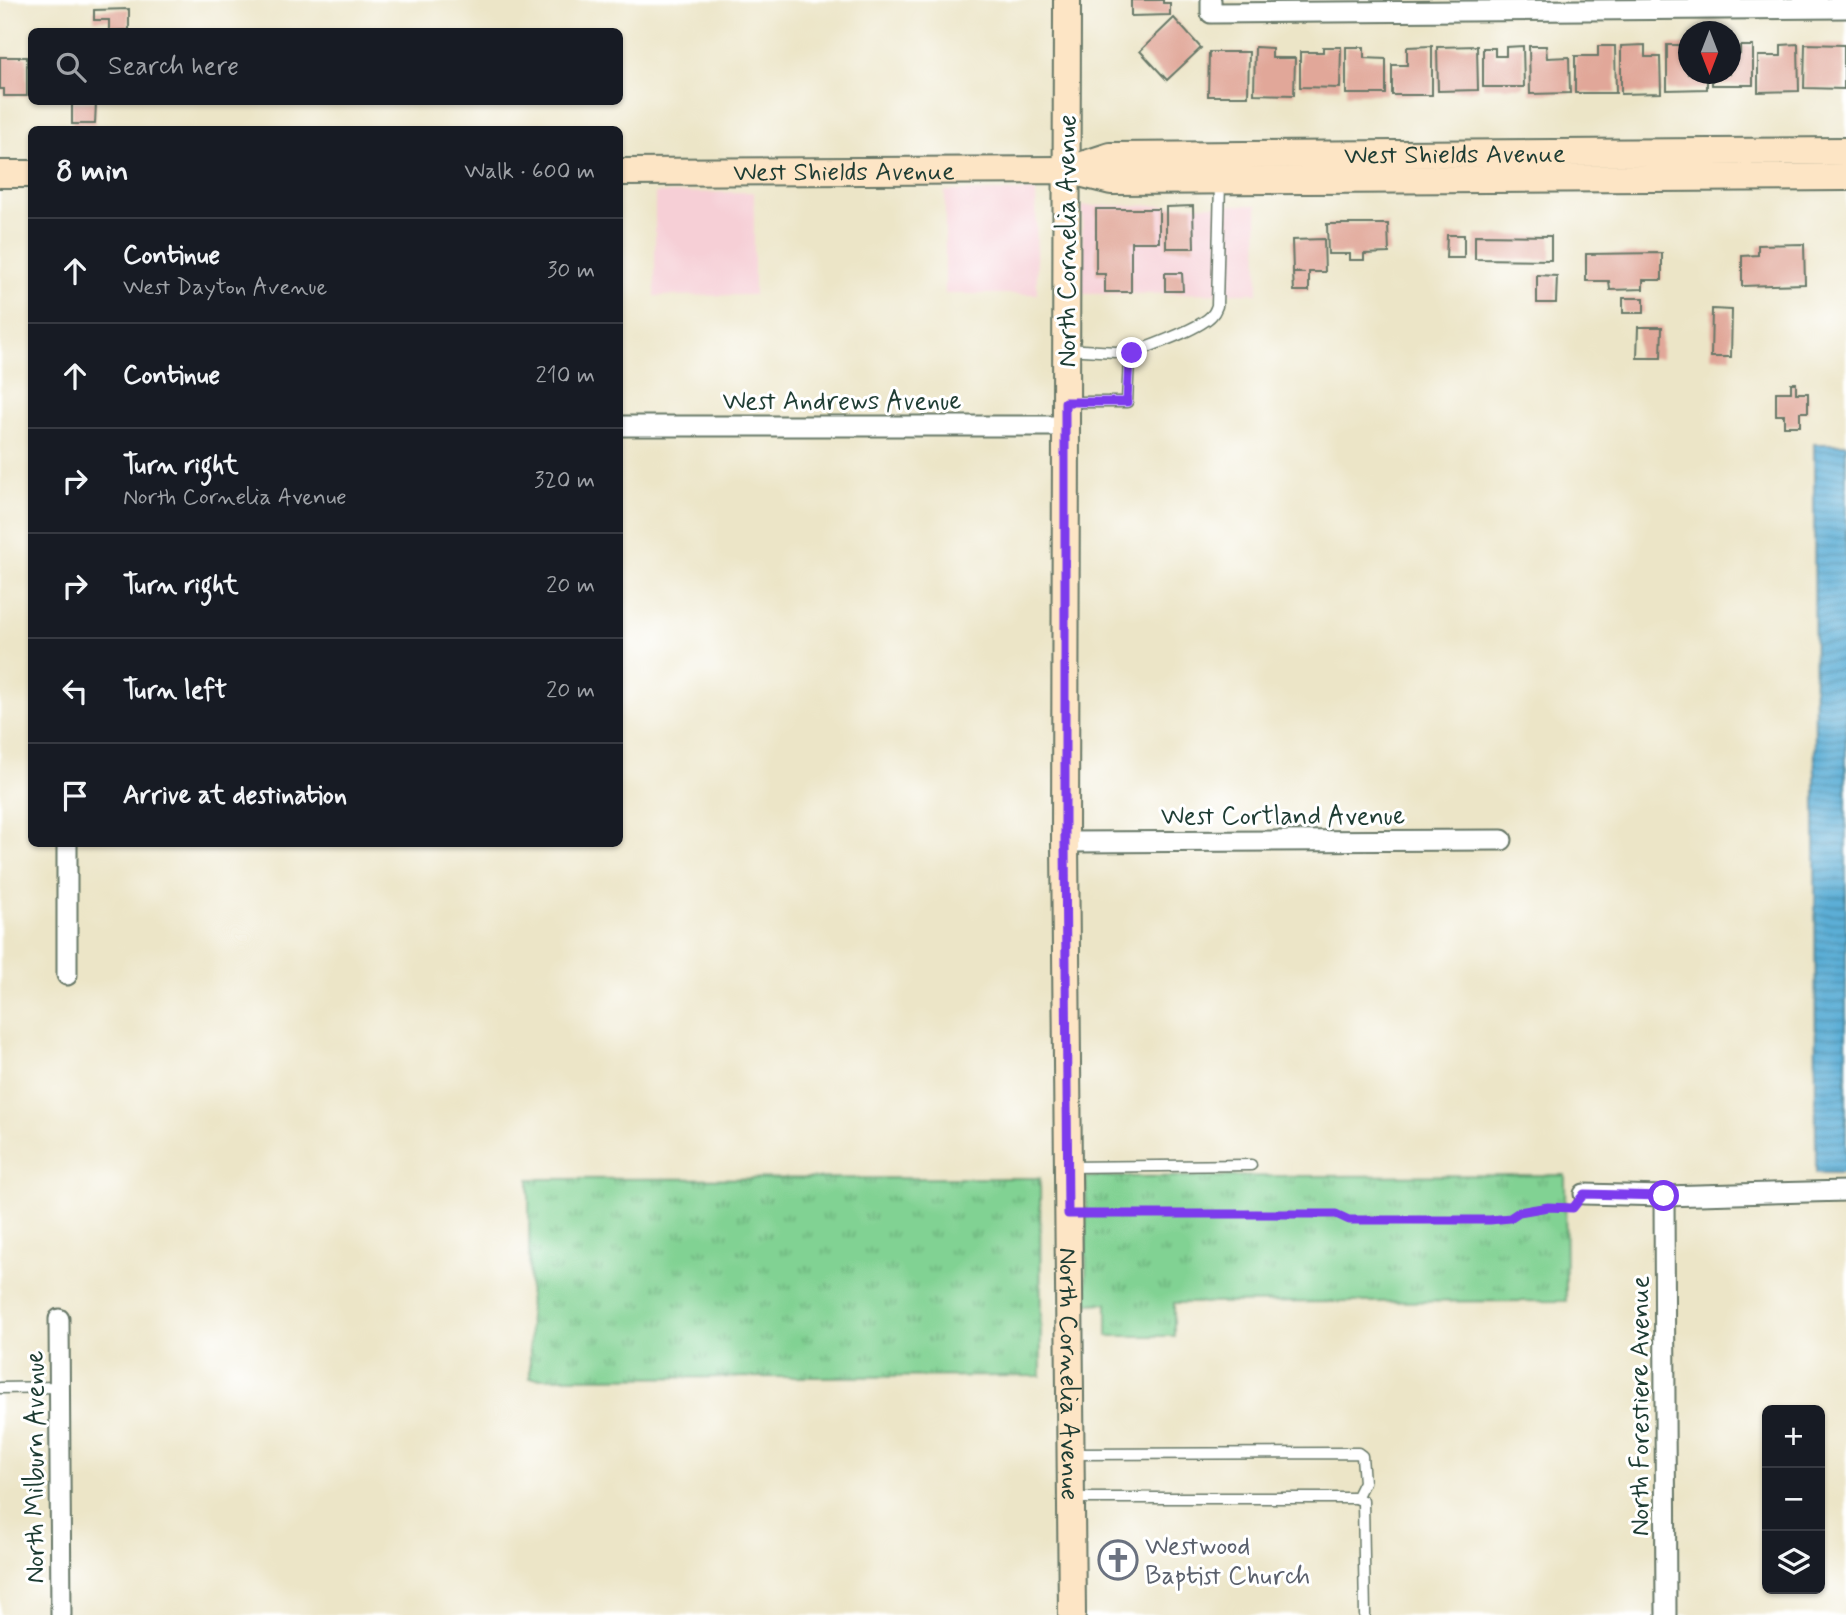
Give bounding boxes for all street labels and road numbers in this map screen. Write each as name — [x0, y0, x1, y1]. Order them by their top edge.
street label: North Cornelia Avenue — [1051, 115, 1085, 367]
street label: West Shields Avenue — [1344, 138, 1566, 173]
street label: West Shields Avenue — [733, 156, 955, 190]
street label: West Andrews Avenue — [723, 385, 962, 419]
street label: West Cortland Avenue — [1161, 800, 1405, 834]
street label: North Cornelia Avenue — [1050, 1247, 1086, 1501]
street label: North Forestiere Avenue — [1624, 1276, 1658, 1536]
street label: North Milburn Avenue — [19, 1350, 53, 1584]

